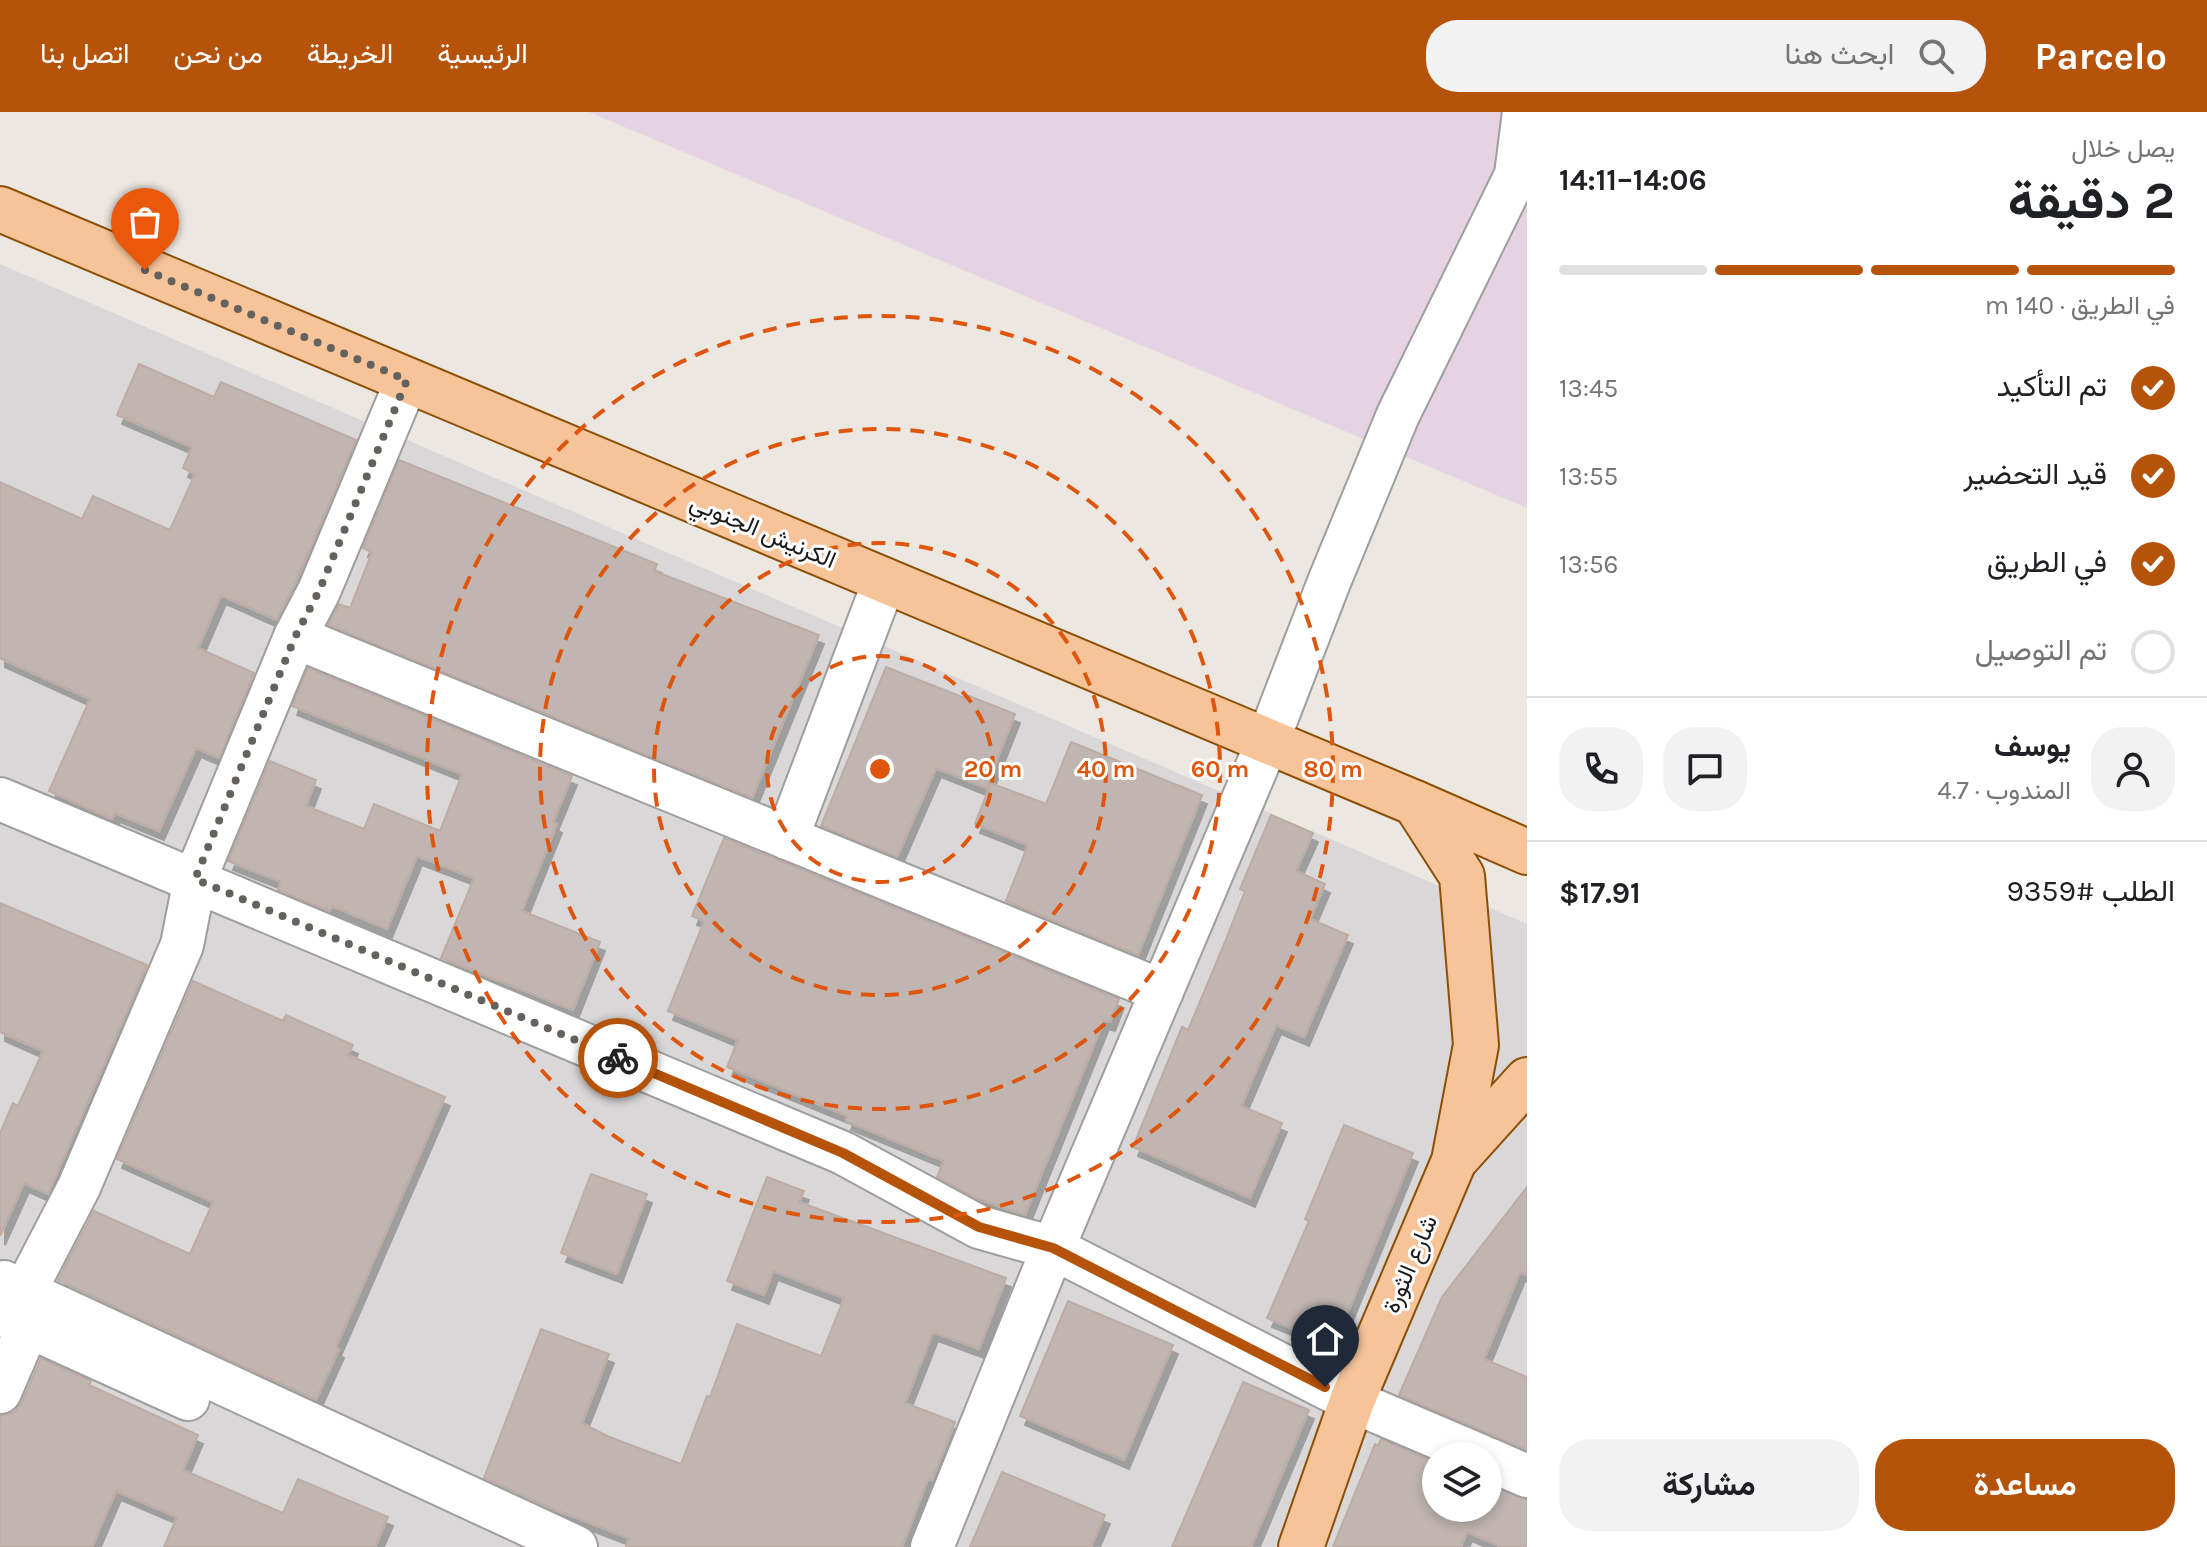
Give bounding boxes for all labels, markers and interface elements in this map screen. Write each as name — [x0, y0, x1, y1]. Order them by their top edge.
search box — [1426, 20, 1986, 92]
icon: search — [1914, 34, 1958, 78]
text: Parcelo — [2034, 34, 2167, 79]
text: ابحث هنا — [1784, 36, 1894, 72]
text: اتصل بنا — [40, 37, 130, 70]
text: من نحن — [174, 37, 263, 70]
text: الخريطة — [307, 37, 393, 70]
text: الرئيسية — [437, 37, 528, 70]
text: يصل خلال — [2071, 133, 2175, 164]
text: 14:06–14:11 — [1559, 162, 1707, 198]
text: 2 دقيقة — [2008, 170, 2175, 231]
pin — [111, 188, 179, 270]
icon: bag — [123, 200, 167, 244]
text: في الطريق · 140 m — [1985, 290, 2175, 321]
icon: check — [2131, 366, 2175, 410]
text: تم التأكيد — [1997, 368, 2107, 404]
text: 13:45 — [1559, 373, 1618, 404]
icon: check — [2131, 454, 2175, 498]
text: قيد التحضير — [1963, 456, 2107, 492]
text: 13:55 — [1559, 461, 1618, 492]
street label: الكرنيش الجنوبي — [684, 488, 840, 579]
icon: check — [2131, 542, 2175, 586]
text: في الطريق — [1987, 544, 2107, 580]
text: 13:56 — [1559, 549, 1619, 580]
text: تم التوصيل — [1975, 632, 2107, 668]
button: phone — [1559, 727, 1643, 811]
button: chat — [1663, 727, 1747, 811]
button: person — [2091, 727, 2175, 811]
text: يوسف — [1994, 728, 2071, 764]
centre of rings — [866, 755, 894, 783]
text: 20 m — [964, 755, 1022, 783]
text: 40 m — [1077, 755, 1135, 783]
text: 60 m — [1191, 755, 1249, 783]
text: 80 m — [1303, 755, 1363, 783]
text: المندوب · 4.7 — [1937, 775, 2071, 806]
text: الطلب #9359 — [2006, 873, 2175, 909]
text: $17.91 — [1559, 875, 1641, 911]
courier — [578, 1018, 658, 1098]
icon: bike — [596, 1036, 640, 1080]
street label: شارع الثورة — [1377, 1211, 1445, 1318]
pin — [1291, 1305, 1359, 1387]
icon: home — [1303, 1317, 1347, 1361]
button: مشاركة — [1559, 1439, 1859, 1531]
button: مساعدة — [1875, 1439, 2175, 1531]
map controls — [1422, 1442, 1502, 1522]
button: layers — [1422, 1442, 1502, 1522]

